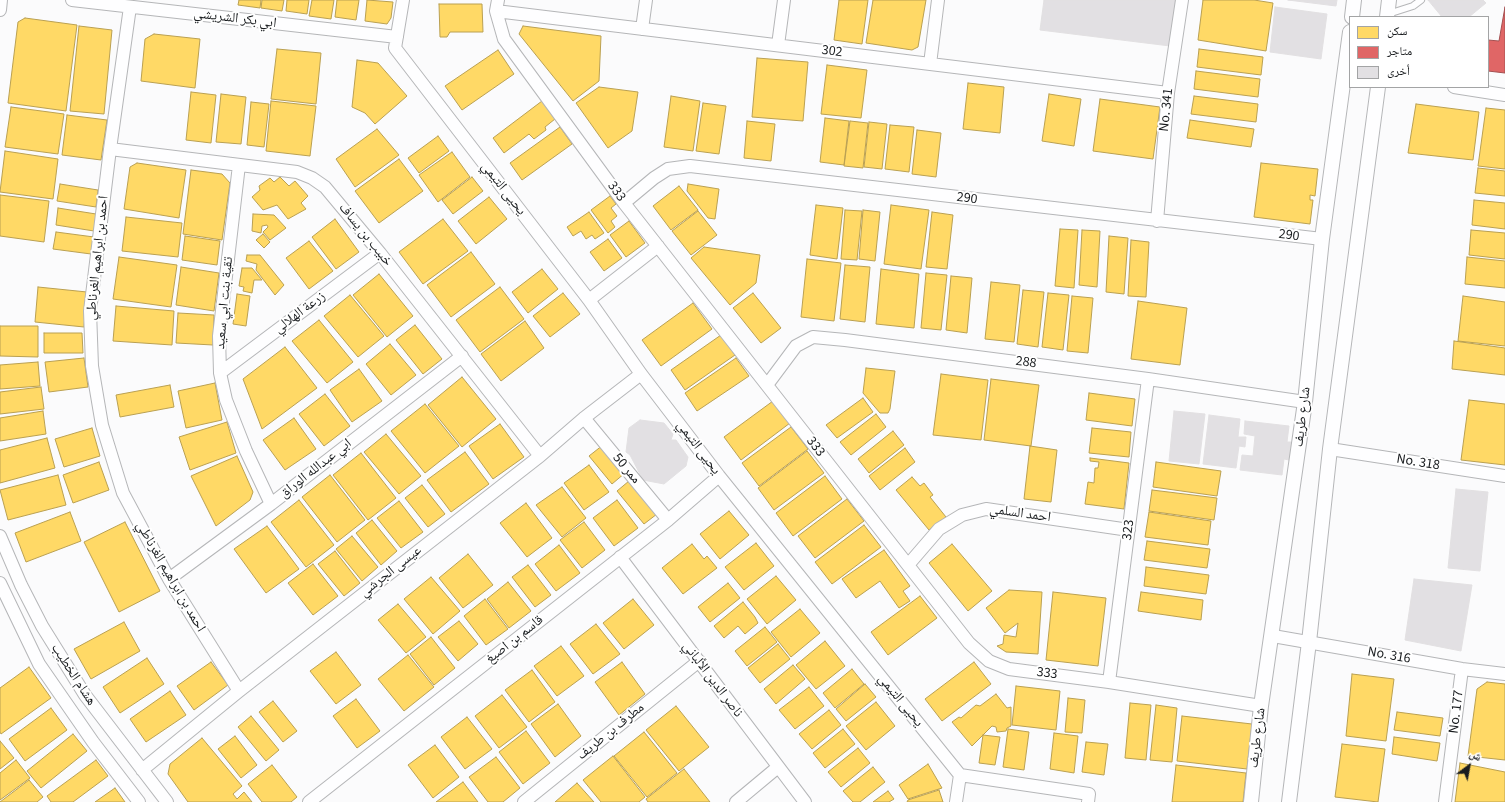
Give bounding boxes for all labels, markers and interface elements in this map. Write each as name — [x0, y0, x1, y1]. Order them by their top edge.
street label: ابي بكر الشريشي — [193, 6, 277, 32]
legend — [1349, 16, 1489, 88]
text: سكن — [1387, 23, 1407, 40]
street label: 302 — [821, 42, 843, 62]
text: متاجر — [1387, 43, 1412, 60]
text: أخرى — [1387, 63, 1410, 80]
street label: No. 341 — [1156, 87, 1178, 133]
street label: يحيى التيمي — [477, 159, 529, 219]
street label: 333 — [603, 179, 629, 205]
street label: 290 — [956, 189, 978, 209]
street label: احمد بن ابراهيم الغرناطي — [83, 195, 113, 321]
street label: خبيب بن يساف — [334, 200, 396, 270]
street label: 290 — [1278, 226, 1300, 246]
street label: تقية بنت ابي سعيد — [213, 256, 237, 350]
street label: زرعة الهلالي — [271, 288, 329, 338]
street label: 288 — [1015, 353, 1037, 373]
street label: شارع طريف — [1291, 386, 1315, 448]
street label: يحيى التيمي — [672, 418, 724, 478]
street label: 333 — [802, 434, 828, 460]
street label: ابي عبدالله الوراق — [277, 436, 355, 502]
street label: ممر 50 — [608, 450, 644, 488]
street label: No. 318 — [1395, 451, 1441, 475]
street label: احمد السلمي — [988, 501, 1052, 527]
street label: احمد بن ابراهيم الغرناطي — [132, 519, 208, 635]
street label: 323 — [1119, 519, 1139, 541]
street label: عيسى الجرشي — [357, 543, 425, 601]
street label: قاسم بن اصبغ — [483, 612, 547, 668]
street label: ناصر الدين الألباني — [678, 639, 746, 721]
street label: هشام الخطيب — [47, 641, 99, 709]
street label: No. 316 — [1366, 644, 1412, 668]
street label: 333 — [1036, 664, 1058, 684]
street label: يحيى التيمي — [874, 671, 926, 731]
street label: No. 177 — [1446, 689, 1468, 735]
street label: مطرف بن طريف — [574, 700, 648, 764]
street label: شارع طريف — [1246, 707, 1270, 769]
north arrow — [1449, 746, 1489, 786]
text: ش — [1467, 746, 1485, 765]

